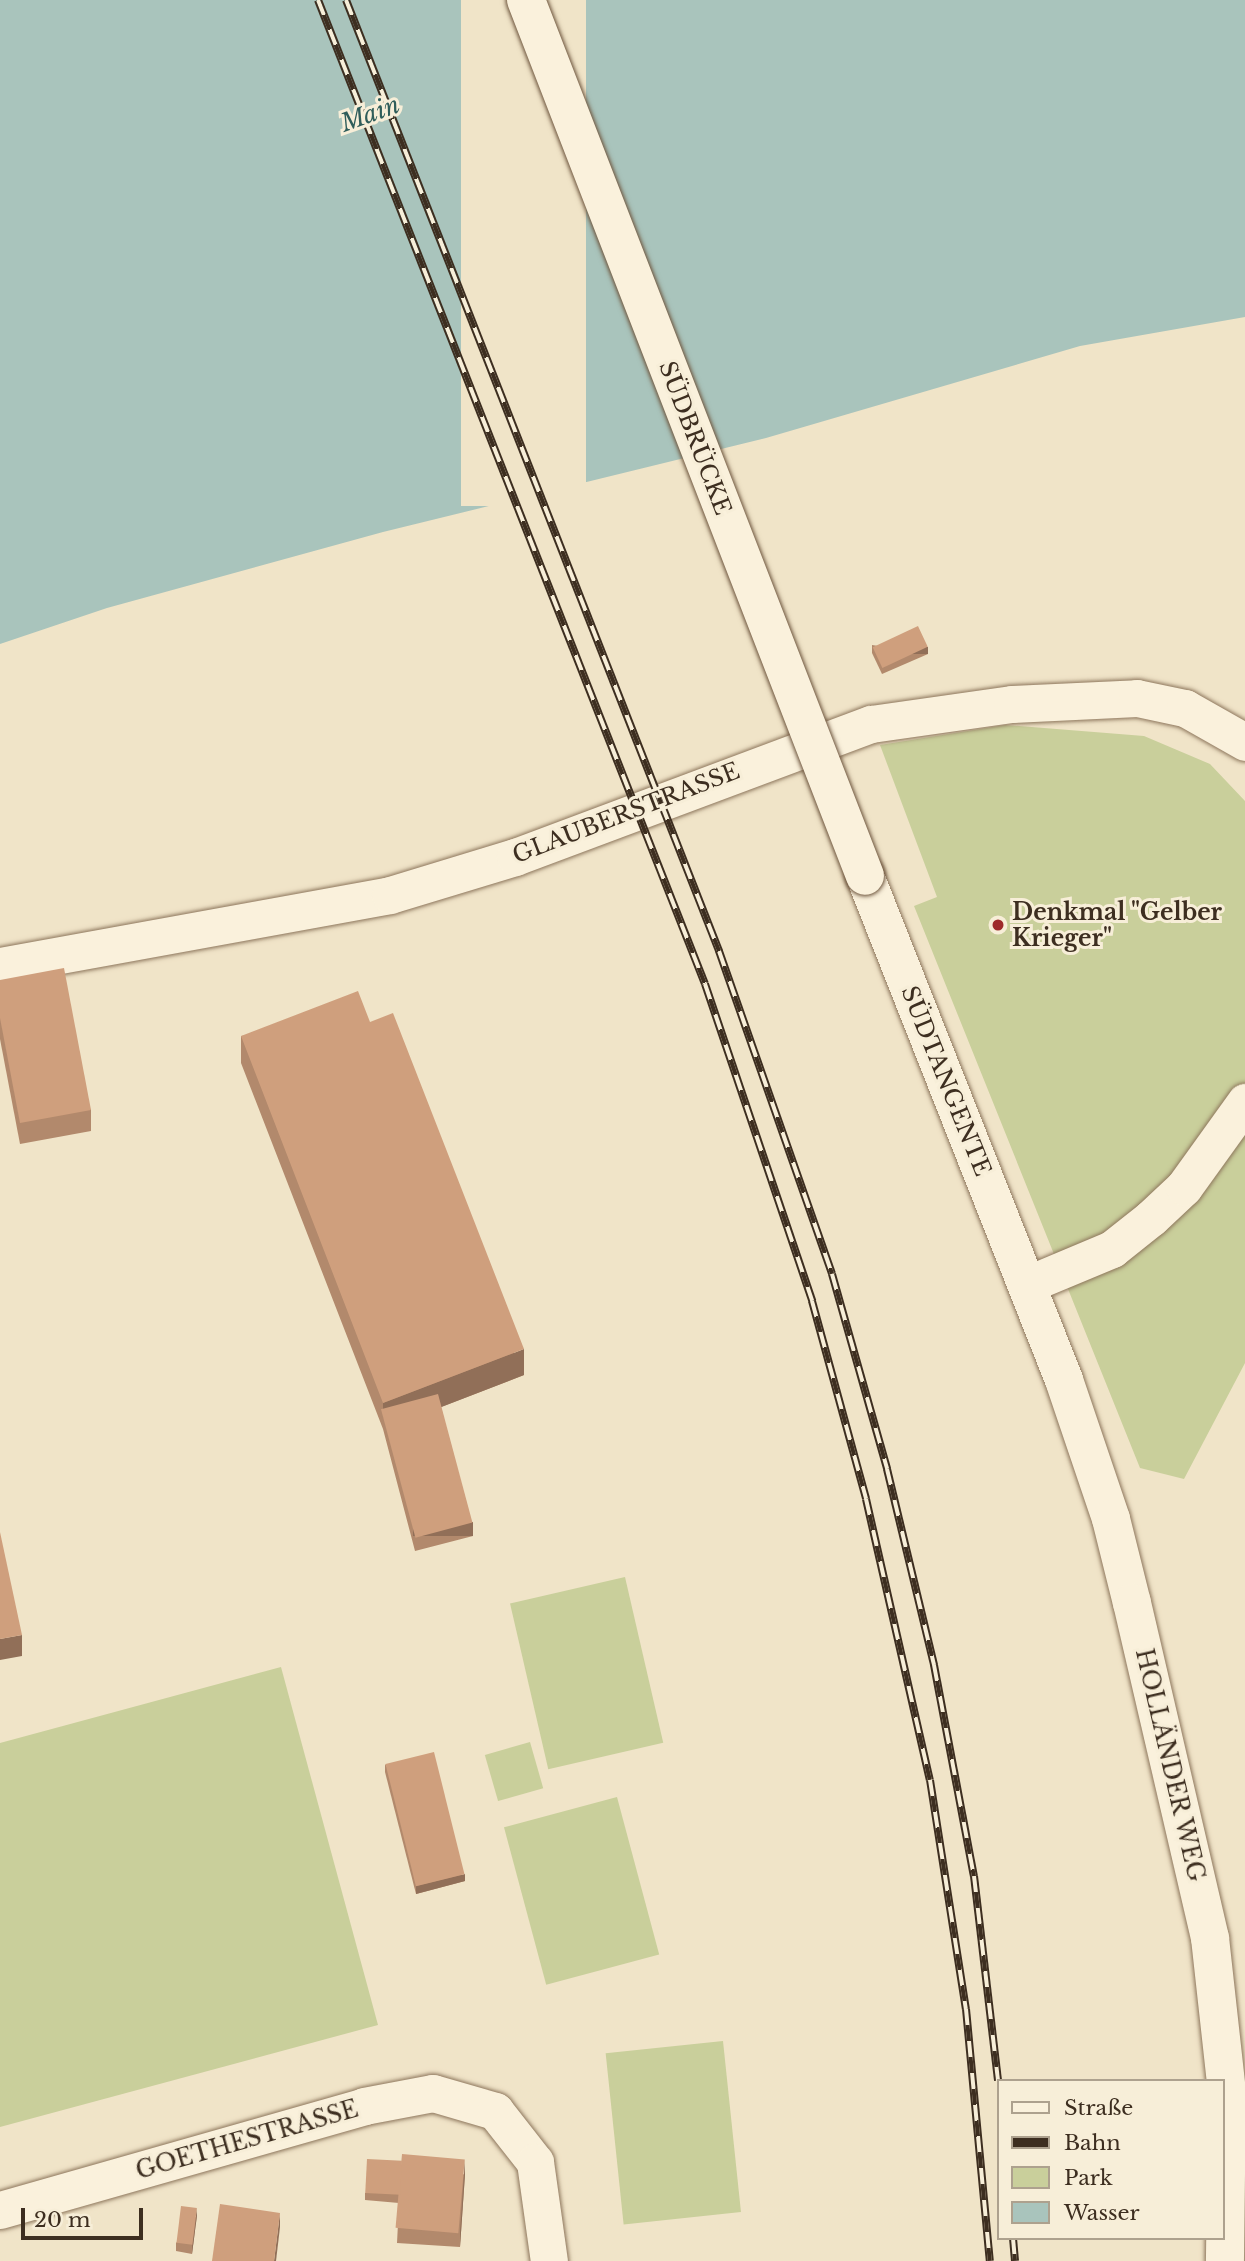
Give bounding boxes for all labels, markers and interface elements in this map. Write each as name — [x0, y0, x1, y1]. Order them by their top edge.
water label: Main — [337, 90, 403, 138]
street label: SÜDBRÜCKE — [653, 357, 737, 519]
street label: GLAUBERSTRASSE — [509, 757, 743, 869]
place label: Denkmal "Gelber Krieger" — [1012, 898, 1223, 952]
marker: Denkmal "Gelber Krieger" — [990, 917, 1006, 933]
street label: SÜDTANGENTE — [895, 982, 997, 1180]
street label: HOLLÄNDER WEG — [1130, 1645, 1210, 1885]
legend — [996, 2079, 1224, 2240]
street label: GOETHESTRASSE — [133, 2095, 361, 2185]
text: Straße — [1064, 2095, 1133, 2121]
text: Bahn — [1064, 2130, 1121, 2156]
text: Park — [1064, 2165, 1113, 2191]
scale bar — [24, 2194, 147, 2238]
text: Wasser — [1064, 2200, 1140, 2226]
text: 20 m — [34, 2207, 91, 2233]

